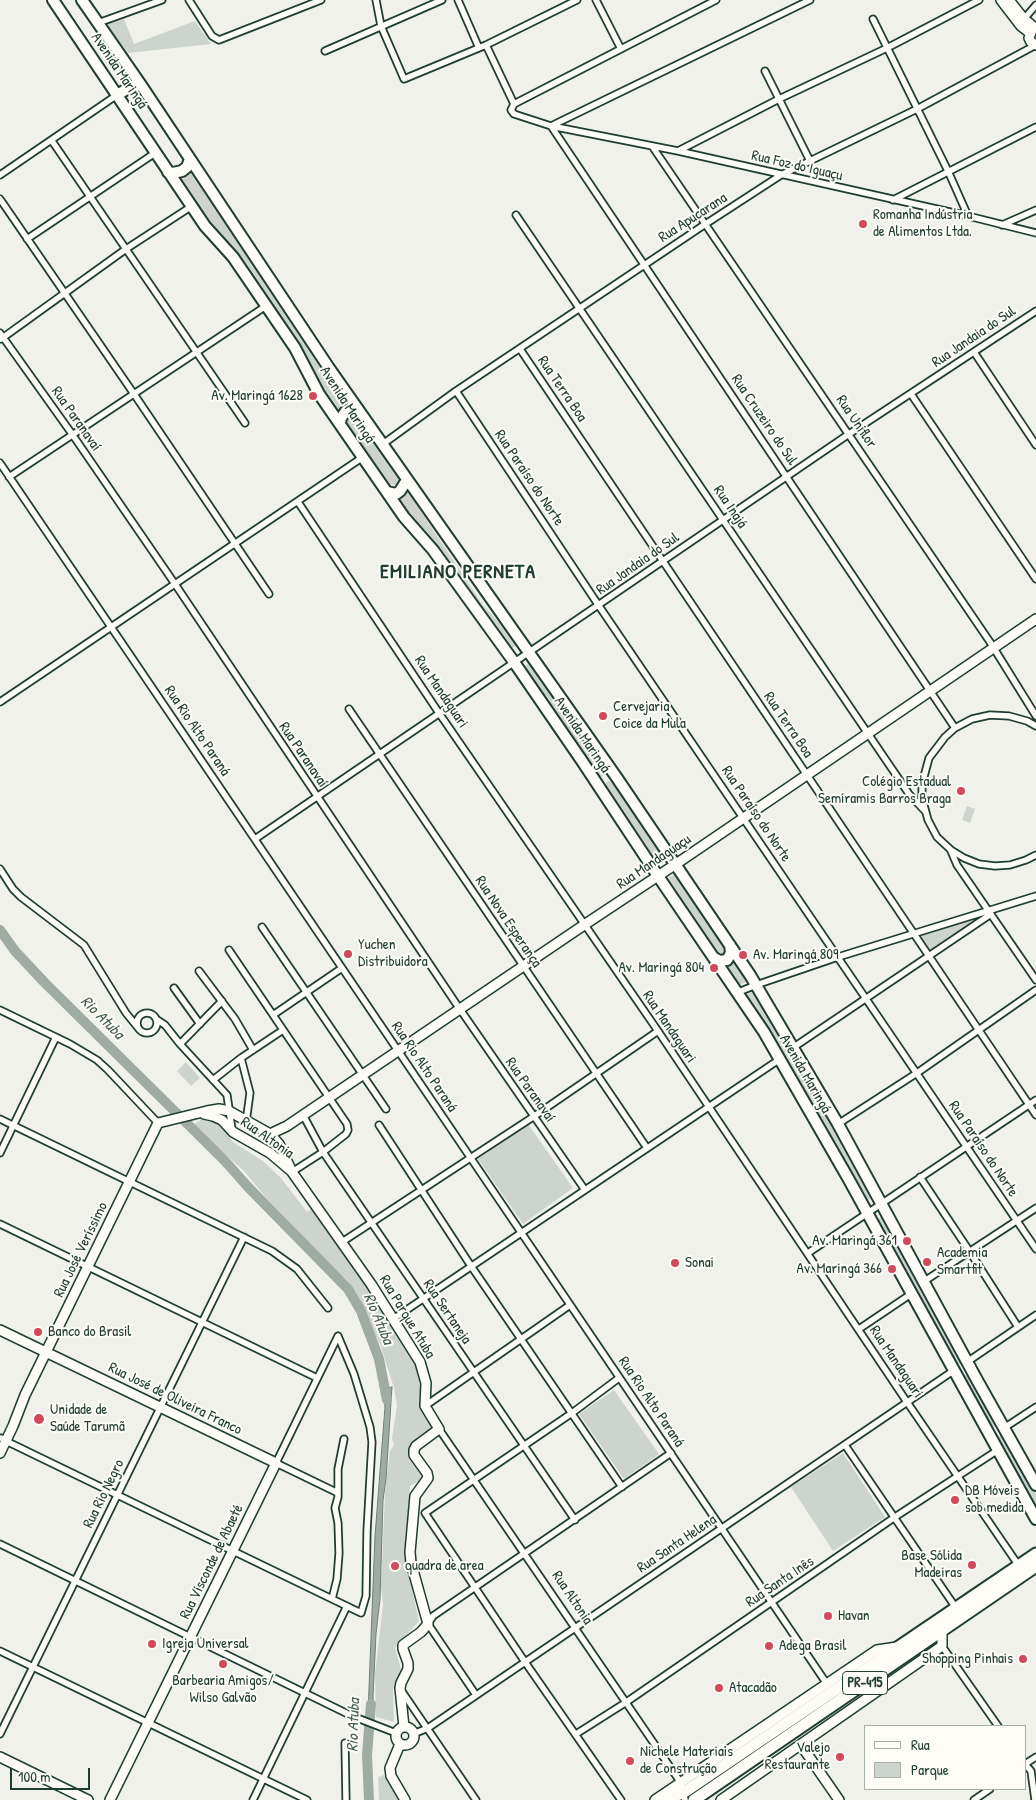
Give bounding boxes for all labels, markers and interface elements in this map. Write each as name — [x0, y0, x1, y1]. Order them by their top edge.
street label: Avenida Maringá — [87, 30, 151, 112]
street label: Rua Foz do Iguaçu — [750, 147, 844, 185]
street label: Rua Apucarana — [655, 189, 731, 247]
place label: Romanha Indústria de Alimentos Ltda. — [873, 206, 972, 241]
marker: Romanha Indústria de Alimentos Ltda. — [857, 218, 869, 230]
street label: Rua Jandaia do Sul — [929, 302, 1019, 372]
street label: Rua Terra Boa — [533, 353, 591, 425]
street label: Avenida Maringá — [316, 363, 378, 447]
street label: Rua Cruzeiro do Sul — [727, 371, 801, 469]
street label: Rua Paranavaí — [47, 383, 105, 455]
place label: Av. Maringá 1628 — [211, 387, 303, 405]
marker: Av. Maringá 1628 — [307, 390, 319, 402]
street label: Rua Uniflor — [832, 392, 880, 452]
street label: Rua Paraíso do Norte — [490, 427, 568, 529]
street label: Rua Inajá — [709, 482, 751, 532]
street label: Rua Jandaia do Sul — [593, 529, 683, 599]
district label: EMILIANO PERNETA — [378, 561, 538, 585]
street label: Rua Mandaguari — [410, 653, 472, 731]
street label: Rua Rio Alto Paraná — [160, 682, 234, 780]
street label: Rua Terra Boa — [759, 689, 817, 761]
street label: Avenida Maringá — [550, 694, 614, 776]
place label: Cervejaria Coice da Mula — [613, 698, 686, 733]
marker: Cervejaria Coice da Mula — [597, 710, 609, 722]
street label: Rua Paranavaí — [275, 719, 331, 791]
street label: Rua Paraíso do Norte — [717, 763, 795, 865]
place label: Colégio Estadual Semíramis Barros Braga — [818, 773, 951, 808]
marker: Colégio Estadual Semíramis Barros Braga — [955, 785, 967, 797]
street label: Rua Mandaguaçu — [613, 831, 695, 893]
street label: Rua Nova Esperança — [471, 873, 545, 971]
place label: Yuchen Distribuidora — [358, 936, 428, 971]
place label: Av. Maringá 809 — [753, 946, 838, 964]
marker: Yuchen Distribuidora — [342, 948, 354, 960]
marker: Av. Maringá 809 — [737, 949, 749, 961]
place label: Av. Maringá 804 — [618, 959, 704, 977]
marker: Av. Maringá 804 — [708, 962, 720, 974]
street label: Rua Mandaguari — [638, 988, 700, 1066]
water label: Rio Atuba — [76, 992, 128, 1044]
street label: Rua Rio Alto Paraná — [387, 1018, 461, 1116]
street label: Avenida Maringá — [775, 1031, 835, 1117]
street label: Rua Paranavaí — [501, 1054, 559, 1126]
street label: Rua Paraíso do Norte — [944, 1098, 1022, 1200]
street label: Rua Altonia — [237, 1113, 297, 1163]
street label: Rua José Veríssimo — [50, 1199, 112, 1301]
place label: Av. Maringá 361 — [812, 1232, 897, 1250]
marker: Av. Maringá 361 — [901, 1235, 913, 1247]
place label: Academia Smartfit — [937, 1244, 987, 1279]
place label: Sonai — [685, 1254, 714, 1272]
marker: Academia Smartfit — [921, 1256, 933, 1268]
marker: Sonai — [669, 1257, 681, 1269]
place label: Av. Maringá 366 — [797, 1260, 882, 1278]
marker: Av. Maringá 366 — [886, 1263, 898, 1275]
street label: Rua Parque Atuba — [375, 1272, 439, 1362]
street label: Rua Sertaneja — [419, 1276, 475, 1348]
water label: Rio Atuba — [359, 1291, 397, 1347]
place label: Banco do Brasil — [48, 1323, 131, 1341]
street label: Rua Mandaguari — [865, 1323, 927, 1401]
marker: Banco do Brasil — [32, 1326, 44, 1338]
street label: Rua Rio Alto Paraná — [614, 1353, 688, 1451]
street label: Rua José de Oliveira Franco — [105, 1359, 245, 1439]
place label: Unidade de Saúde Tarumã — [50, 1401, 125, 1436]
marker: Unidade de Saúde Tarumã — [32, 1412, 46, 1426]
street label: Rua Rio Negro — [80, 1457, 128, 1531]
place label: DB Móveis sob medida — [965, 1482, 1024, 1517]
marker: DB Móveis sob medida — [949, 1494, 961, 1506]
street label: Rua Visconde de Abaeté — [176, 1502, 248, 1622]
street label: Rua Santa Helena — [634, 1511, 720, 1577]
place label: Base Sólida Madeiras — [901, 1547, 962, 1582]
street label: Rua Santa Inês — [743, 1553, 817, 1611]
place label: quadra de area — [405, 1557, 484, 1575]
marker: Base Sólida Madeiras — [966, 1559, 978, 1571]
marker: quadra de area — [389, 1560, 401, 1572]
street label: Rua Altonia — [548, 1568, 596, 1628]
place label: Havan — [838, 1607, 870, 1625]
marker: Havan — [822, 1610, 834, 1622]
place label: Igreja Universal — [162, 1635, 249, 1653]
place label: Adega Brasil — [779, 1637, 847, 1655]
marker: Igreja Universal — [146, 1638, 158, 1650]
marker: Adega Brasil — [763, 1640, 775, 1652]
place label: Shopping Pinhais — [922, 1650, 1013, 1668]
marker: Shopping Pinhais — [1017, 1653, 1029, 1665]
marker: Barbearia Amigos/ Wilso Galvão — [217, 1658, 229, 1670]
place label: Barbearia Amigos/ Wilso Galvão — [172, 1672, 274, 1707]
road number: PR-415 — [842, 1672, 888, 1695]
place label: Atacadão — [729, 1679, 777, 1697]
marker: Atacadão — [713, 1682, 725, 1694]
water label: Rio Atuba — [343, 1698, 365, 1752]
legend — [864, 1725, 1026, 1790]
text: Rua — [911, 1734, 930, 1755]
place label: Valejo Restaurante — [765, 1739, 830, 1774]
place label: Nichele Materiais de Construção — [640, 1743, 733, 1778]
marker: Valejo Restaurante — [834, 1751, 846, 1763]
marker: Nichele Materiais de Construção — [624, 1755, 636, 1767]
scale bar — [12, 1758, 92, 1790]
text: Parque — [911, 1759, 949, 1780]
text: 100 m — [18, 1766, 51, 1787]

